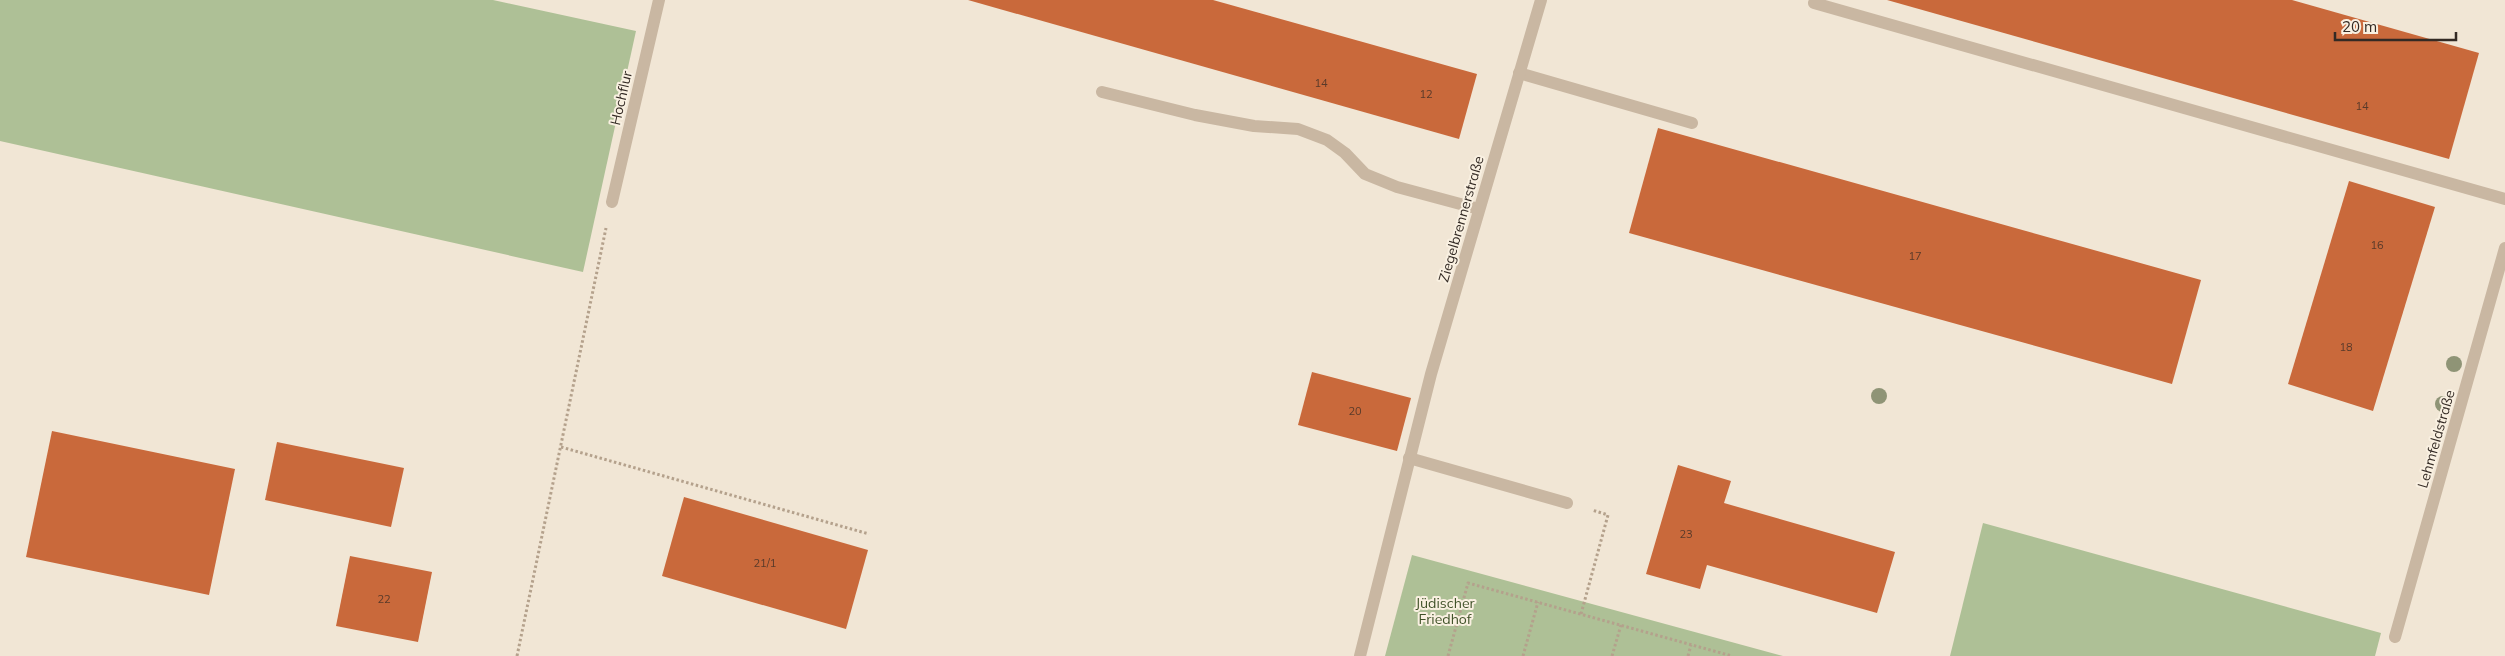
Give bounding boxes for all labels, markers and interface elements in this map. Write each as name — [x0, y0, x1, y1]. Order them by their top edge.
scale bar — [2335, 10, 2456, 42]
text: 20 m — [2342, 17, 2377, 36]
street label: Hochflur — [606, 68, 636, 127]
house number: 14 — [1314, 76, 1328, 90]
house number: 12 — [1419, 87, 1433, 101]
house number: 14 — [2355, 99, 2369, 113]
street label: Ziegelbrennerstraße — [1434, 154, 1488, 284]
house number: 16 — [2370, 238, 2384, 252]
house number: 17 — [1908, 249, 1922, 263]
house number: 18 — [2339, 340, 2353, 354]
street label: Lehmfeldstraße — [2413, 388, 2459, 490]
house number: 20 — [1348, 404, 1362, 418]
house number: 23 — [1679, 527, 1693, 541]
house number: 21/1 — [754, 556, 776, 570]
house number: 22 — [377, 592, 391, 606]
park label: Jüdischer Friedhof — [1415, 594, 1476, 628]

